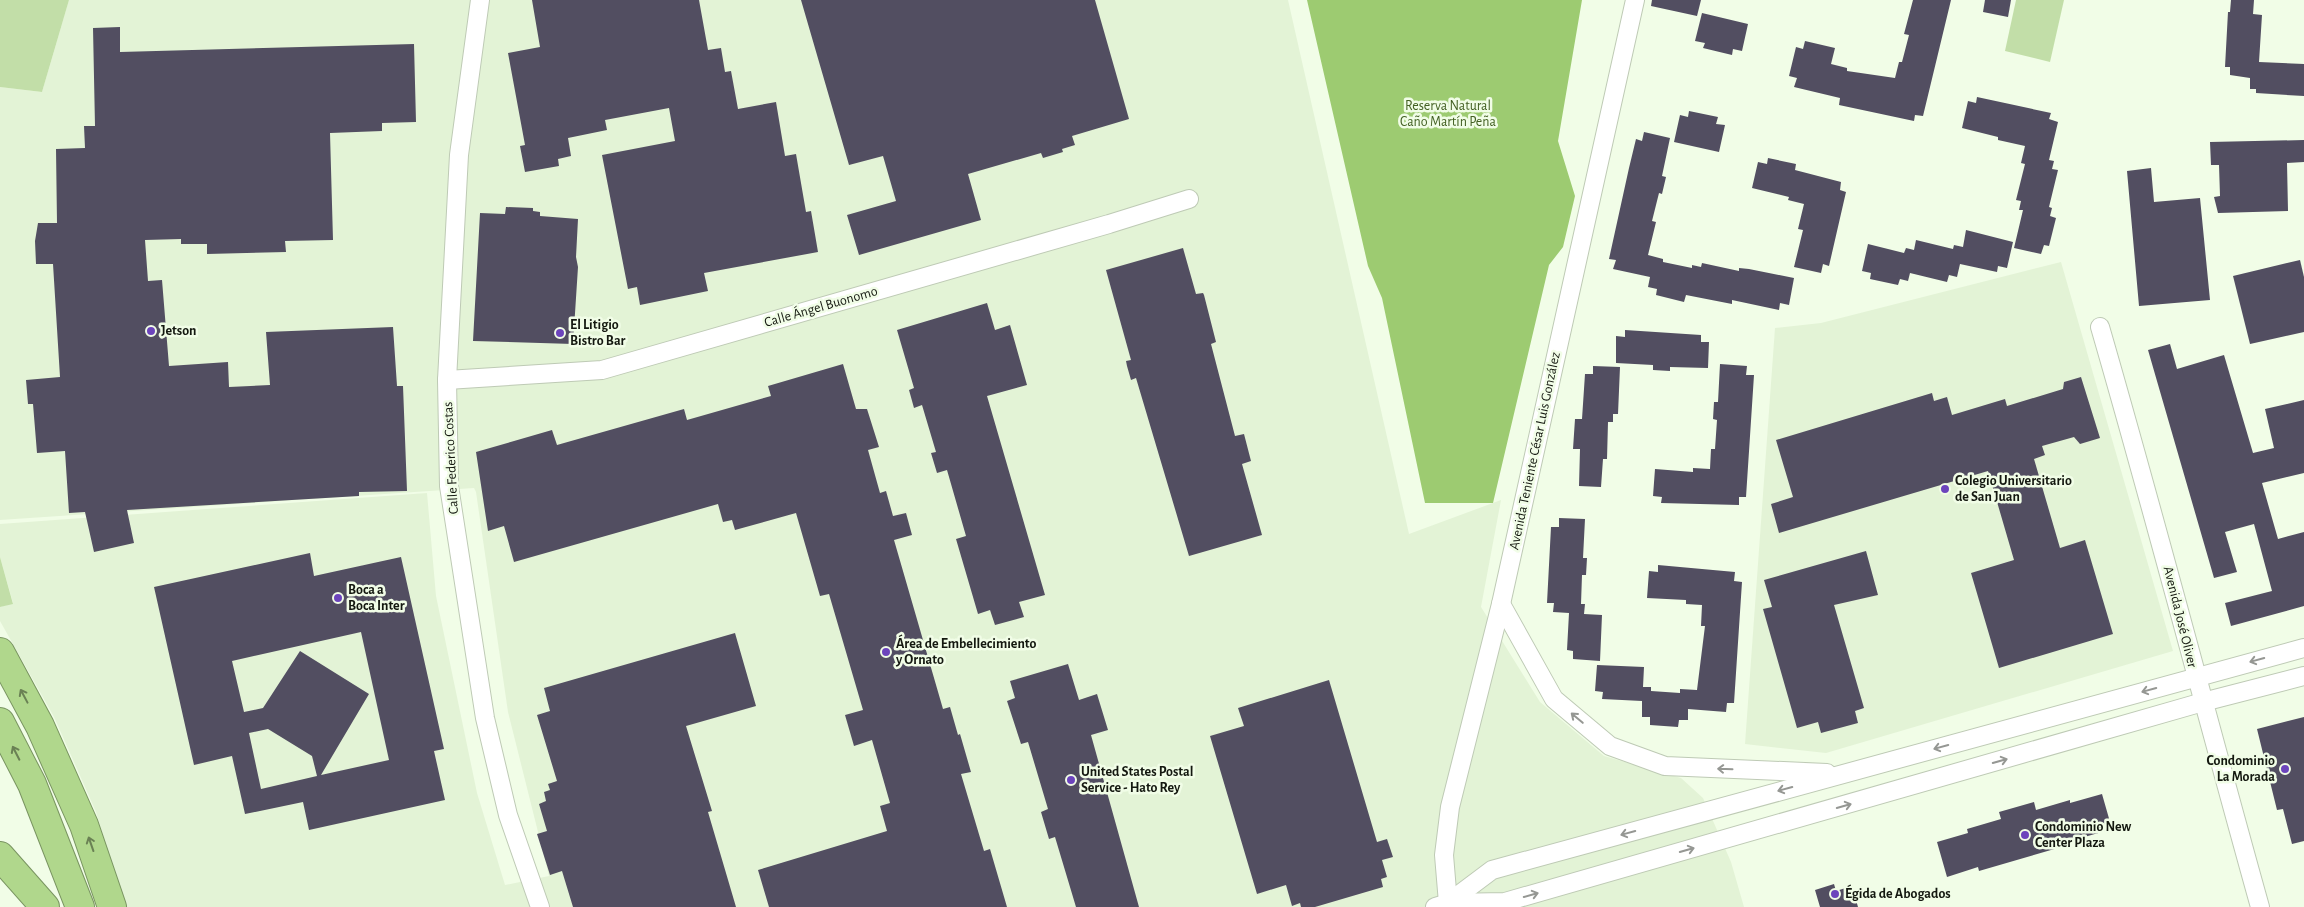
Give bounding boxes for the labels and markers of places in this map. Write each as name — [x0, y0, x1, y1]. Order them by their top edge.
place label: El Litigio Bistro Bar — [570, 318, 626, 348]
place label: Jetson — [161, 324, 196, 338]
marker: Jetson — [145, 325, 157, 337]
marker: El Litigio Bistro Bar — [554, 327, 566, 339]
place label: Colegio Universitario de San Juan — [1955, 474, 2072, 504]
marker: Colegio Universitario de San Juan — [1939, 483, 1951, 495]
place label: Boca a Boca Inter — [348, 583, 405, 613]
marker: Boca a Boca Inter — [332, 592, 344, 604]
place label: Área de Embellecimiento y Ornato — [895, 634, 1037, 667]
marker: Área de Embellecimiento y Ornato — [880, 646, 892, 658]
place label: Condominio La Morada — [2207, 754, 2275, 784]
marker: Condominio La Morada — [2279, 763, 2291, 775]
place label: United States Postal Service - Hato Rey — [1081, 765, 1193, 795]
marker: United States Postal Service - Hato Rey — [1065, 774, 1077, 786]
place label: Condominio New Center Plaza — [2035, 820, 2132, 850]
marker: Condominio New Center Plaza — [2019, 829, 2031, 841]
place label: Égida de Abogados — [1845, 884, 1951, 901]
marker: Égida de Abogados — [1829, 888, 1841, 900]

